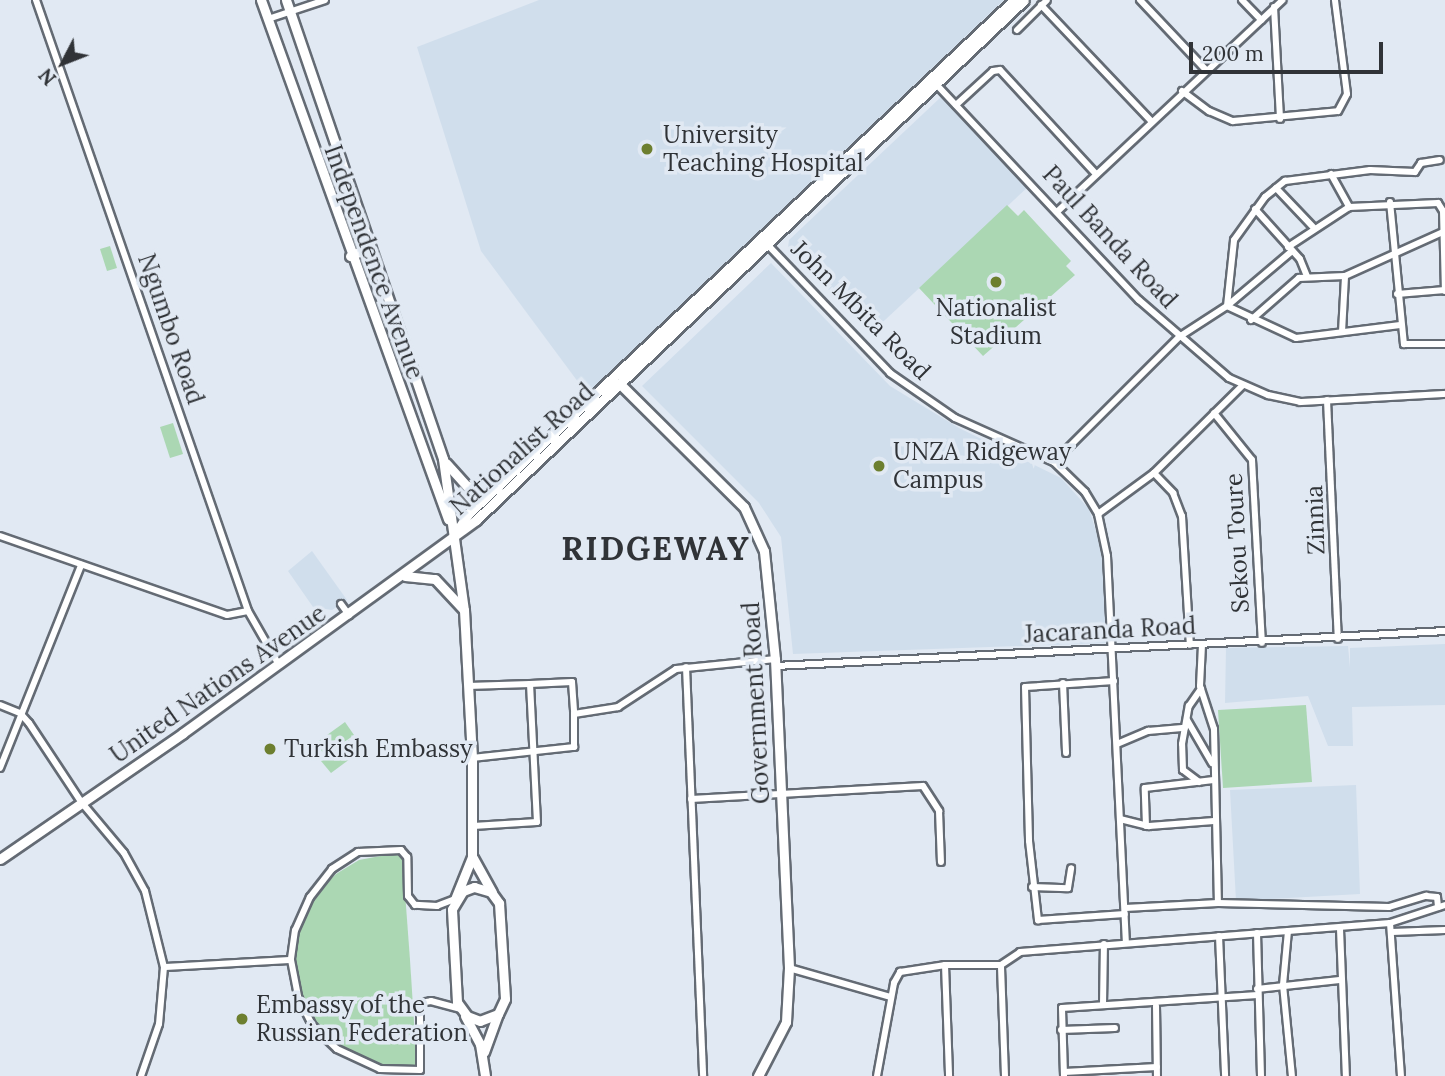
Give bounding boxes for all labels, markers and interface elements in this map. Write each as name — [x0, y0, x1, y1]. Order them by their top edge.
north arrow — [28, 28, 98, 98]
scale bar — [1193, 28, 1387, 72]
text: 200 m — [1202, 40, 1264, 67]
text: N — [34, 64, 61, 91]
place label: University Teaching Hospital — [663, 121, 864, 177]
marker: University Teaching Hospital — [637, 139, 657, 159]
street label: Independence Avenue — [318, 141, 430, 383]
street label: Paul Banda Road — [1037, 160, 1183, 314]
street label: John Mbita Road — [785, 234, 937, 386]
street label: Ngumbo Road — [132, 250, 210, 408]
marker: Nationalist Stadium — [988, 274, 1004, 290]
place label: Nationalist Stadium — [935, 294, 1057, 350]
street label: Nationalist Road — [444, 377, 600, 521]
place label: UNZA Ridgeway Campus — [893, 438, 1071, 494]
marker: UNZA Ridgeway Campus — [871, 458, 887, 474]
street label: Sekou Toure — [1219, 472, 1255, 614]
street label: Zinnia — [1299, 485, 1331, 555]
district label: RIDGEWAY — [562, 530, 750, 568]
street label: United Nations Avenue — [105, 599, 331, 769]
street label: Government Road — [736, 601, 776, 805]
street label: Jacaranda Road — [1023, 611, 1197, 649]
place label: Turkish Embassy — [284, 735, 473, 763]
marker: Turkish Embassy — [262, 741, 278, 757]
place label: Embassy of the Russian Federation — [256, 991, 468, 1047]
marker: Embassy of the Russian Federation — [234, 1011, 250, 1027]

